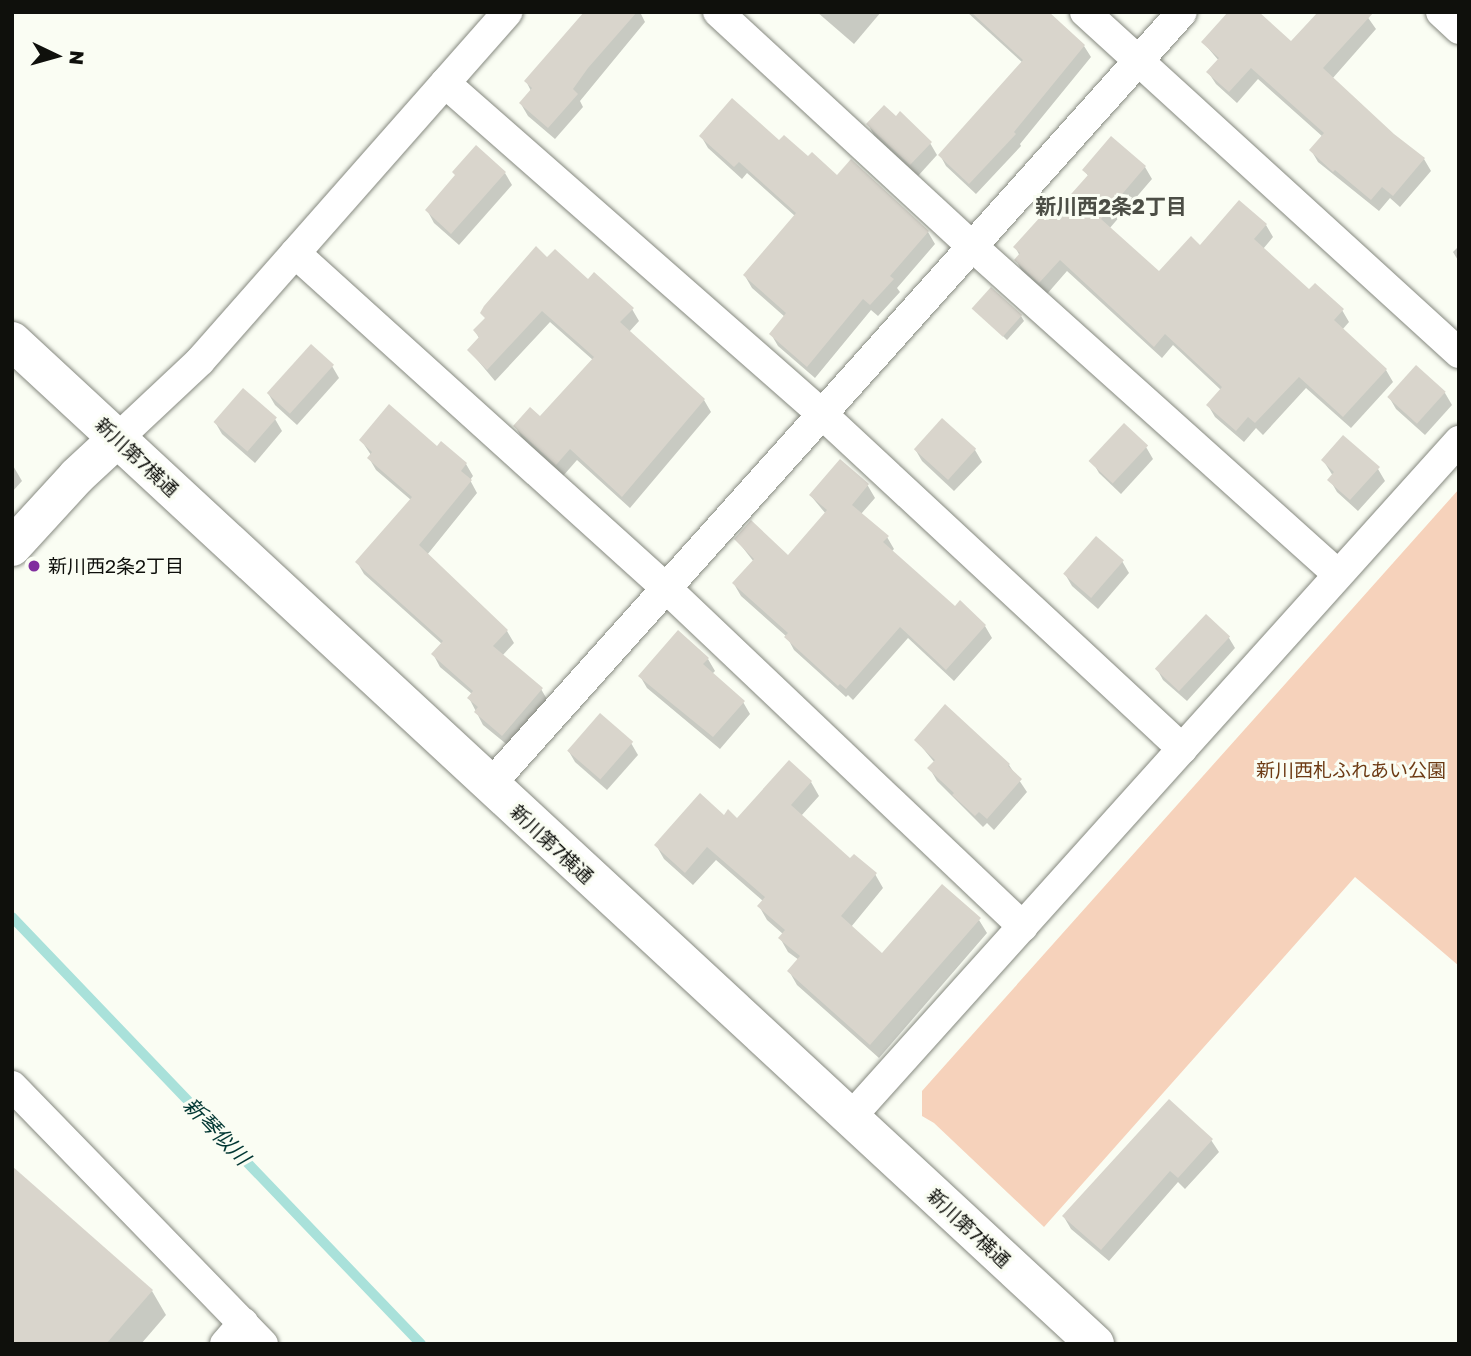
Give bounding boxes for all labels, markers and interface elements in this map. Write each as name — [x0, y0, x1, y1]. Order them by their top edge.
north arrow — [21, 21, 91, 91]
text: N — [65, 50, 90, 66]
district label: 新川西2条2丁目 — [1035, 193, 1187, 219]
street label: 新川第7横通 — [91, 413, 183, 501]
place label: 新川西2条2丁目 — [48, 555, 184, 577]
marker: 新川西2条2丁目 — [26, 558, 42, 574]
park label: 新川西札ふれあい公園 — [1256, 759, 1446, 781]
street label: 新川第7横通 — [506, 800, 598, 888]
water label: 新琴似川 — [179, 1092, 255, 1170]
street label: 新川第7横通 — [923, 1184, 1015, 1272]

